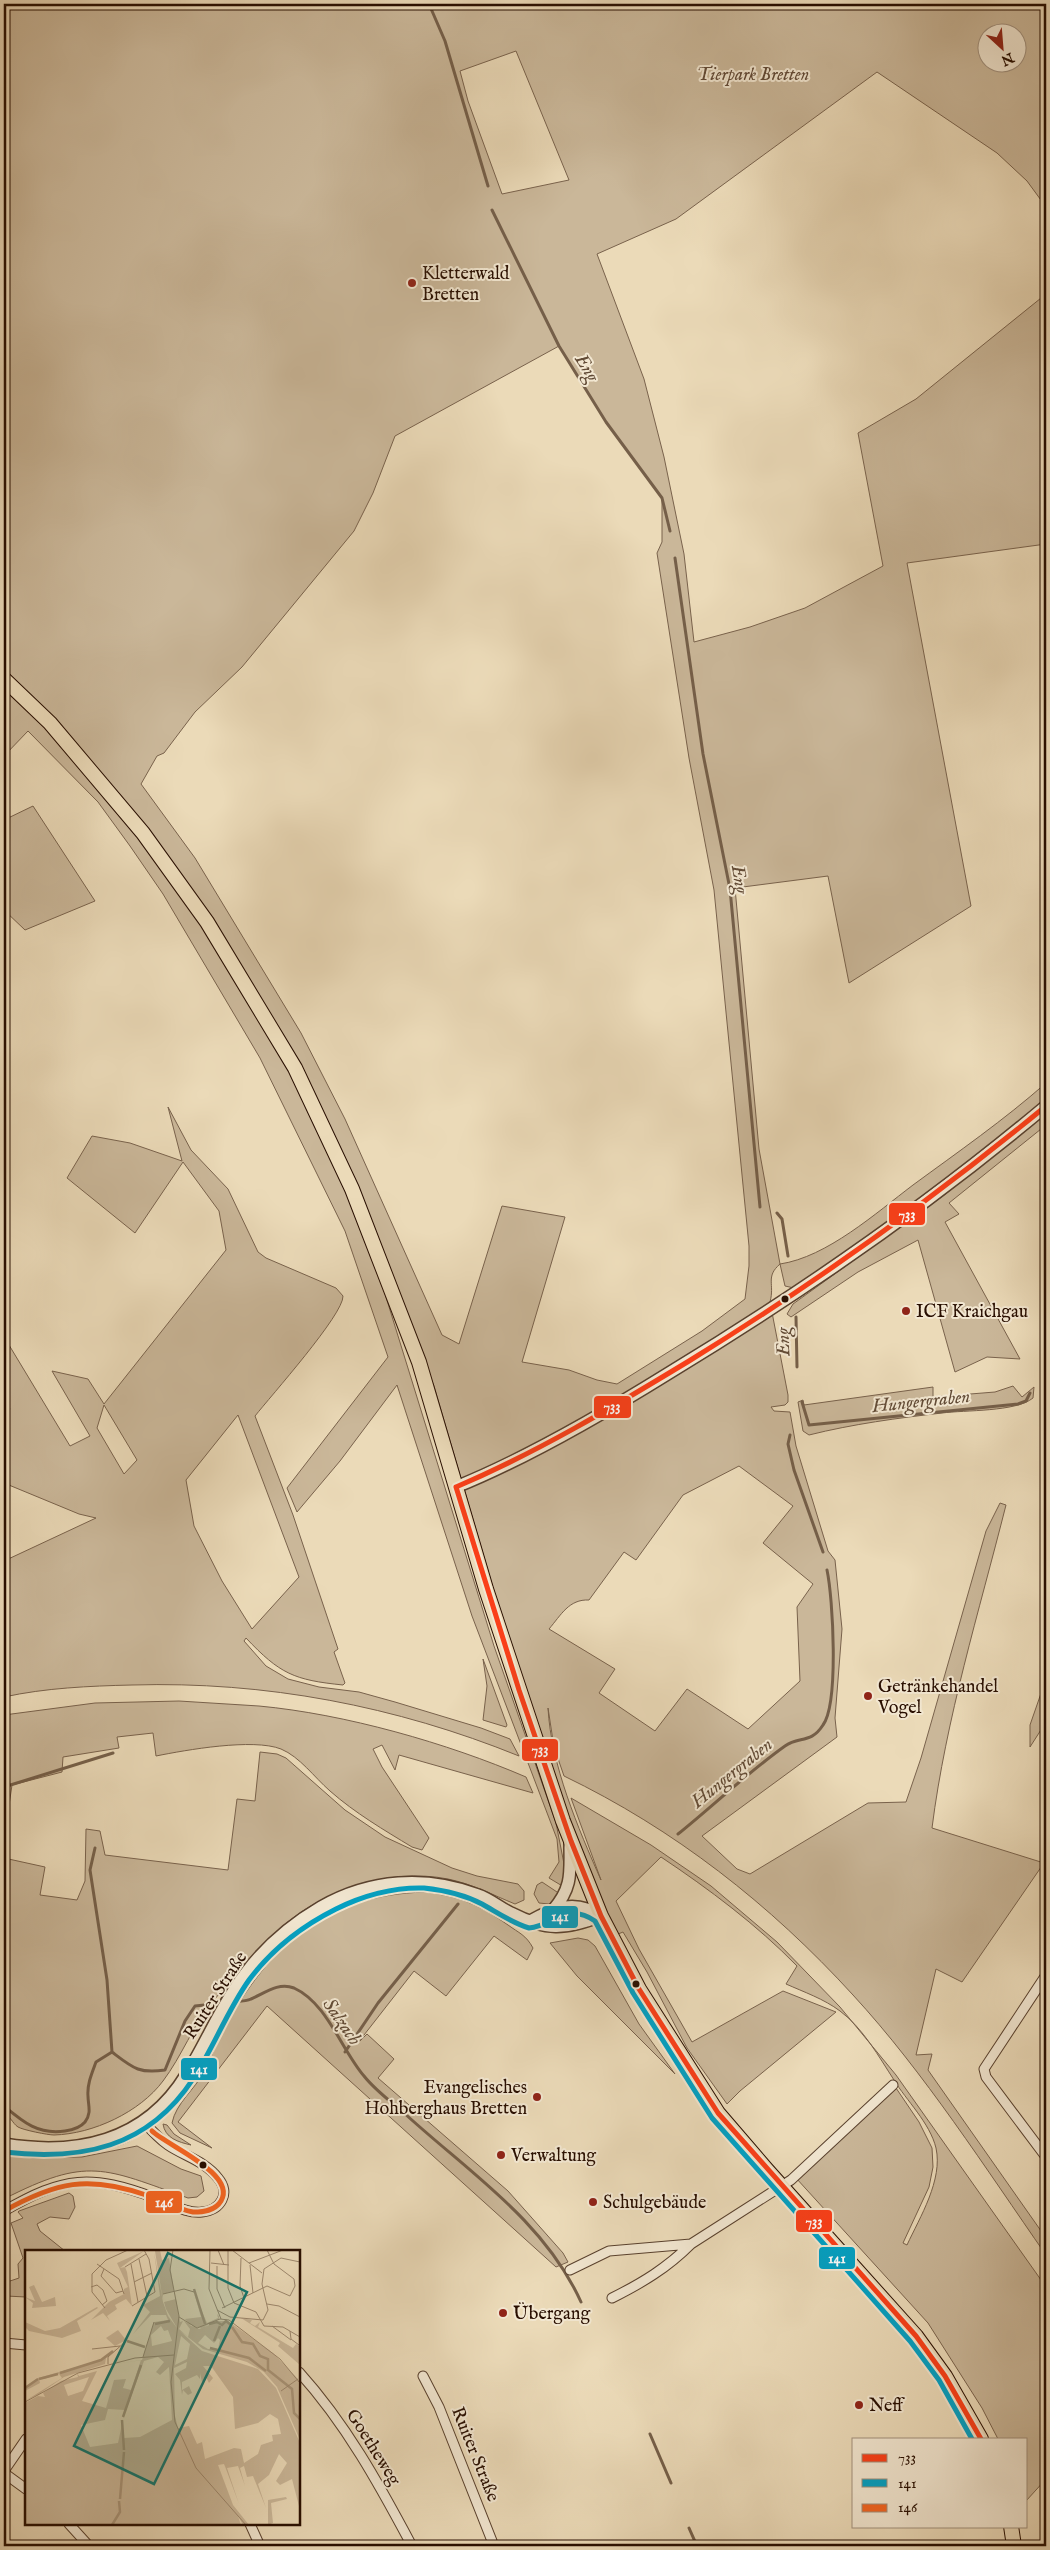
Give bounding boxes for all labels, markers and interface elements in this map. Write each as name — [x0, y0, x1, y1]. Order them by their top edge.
north arrow — [978, 22, 1028, 72]
text: N — [998, 48, 1018, 70]
park label: Tierpark Bretten — [697, 64, 809, 87]
place label: Kletterwald Bretten — [422, 263, 510, 307]
marker: Kletterwald Bretten — [406, 277, 418, 289]
water label: Eng — [568, 349, 605, 387]
water label: Eng — [725, 862, 753, 896]
line badge: 733 — [888, 1202, 926, 1226]
text: 733 — [898, 1206, 916, 1224]
unlabelled marker — [780, 1294, 790, 1304]
place label: ICF Kraichgau — [916, 1301, 1028, 1324]
marker: ICF Kraichgau — [900, 1305, 912, 1317]
water label: Eng — [771, 1326, 797, 1358]
water label: Hungergraben — [870, 1385, 971, 1419]
line badge: 733 — [593, 1395, 632, 1419]
text: 733 — [603, 1398, 621, 1416]
place label: Getränkehandel Vogel — [877, 1676, 998, 1720]
marker: Getränkehandel Vogel — [862, 1690, 874, 1702]
water label: Hungergraben — [686, 1733, 778, 1814]
line badge: 733 — [521, 1738, 559, 1762]
text: 733 — [531, 1741, 549, 1759]
line badge: 141 — [541, 1905, 579, 1929]
text: 141 — [551, 1908, 569, 1926]
street label: Ruiter Straße — [179, 1948, 253, 2044]
unlabelled marker — [631, 1979, 641, 1989]
water label: Salzach — [317, 1994, 366, 2050]
line badge: 141 — [180, 2057, 218, 2081]
text: 141 — [190, 2061, 208, 2079]
place label: Evangelisches Hohberghaus Bretten — [364, 2077, 527, 2121]
marker: Evangelisches Hohberghaus Bretten — [531, 2091, 543, 2103]
place label: Verwaltung — [510, 2145, 596, 2168]
marker: Verwaltung — [495, 2149, 507, 2161]
unlabelled marker — [198, 2160, 208, 2170]
line badge: 146 — [145, 2190, 183, 2214]
place label: Schulgebäude — [603, 2192, 706, 2215]
text: 146 — [155, 2194, 174, 2212]
marker: Schulgebäude — [587, 2196, 599, 2208]
line badge: 733 — [795, 2209, 833, 2233]
text: 733 — [805, 2213, 823, 2231]
line badge: 141 — [818, 2246, 856, 2270]
inset map — [25, 2250, 300, 2525]
text: 141 — [828, 2250, 846, 2268]
place label: Übergang — [513, 2302, 590, 2326]
marker: Übergang — [497, 2307, 509, 2319]
place label: Neff — [869, 2395, 905, 2418]
marker: Neff — [853, 2399, 865, 2411]
street label: Ruiter Straße — [445, 2404, 504, 2505]
street label: Goetheweg — [340, 2405, 405, 2491]
legend — [852, 2438, 1028, 2528]
text: 733 — [898, 2448, 916, 2467]
text: 141 — [898, 2474, 917, 2493]
text: 146 — [898, 2498, 918, 2517]

